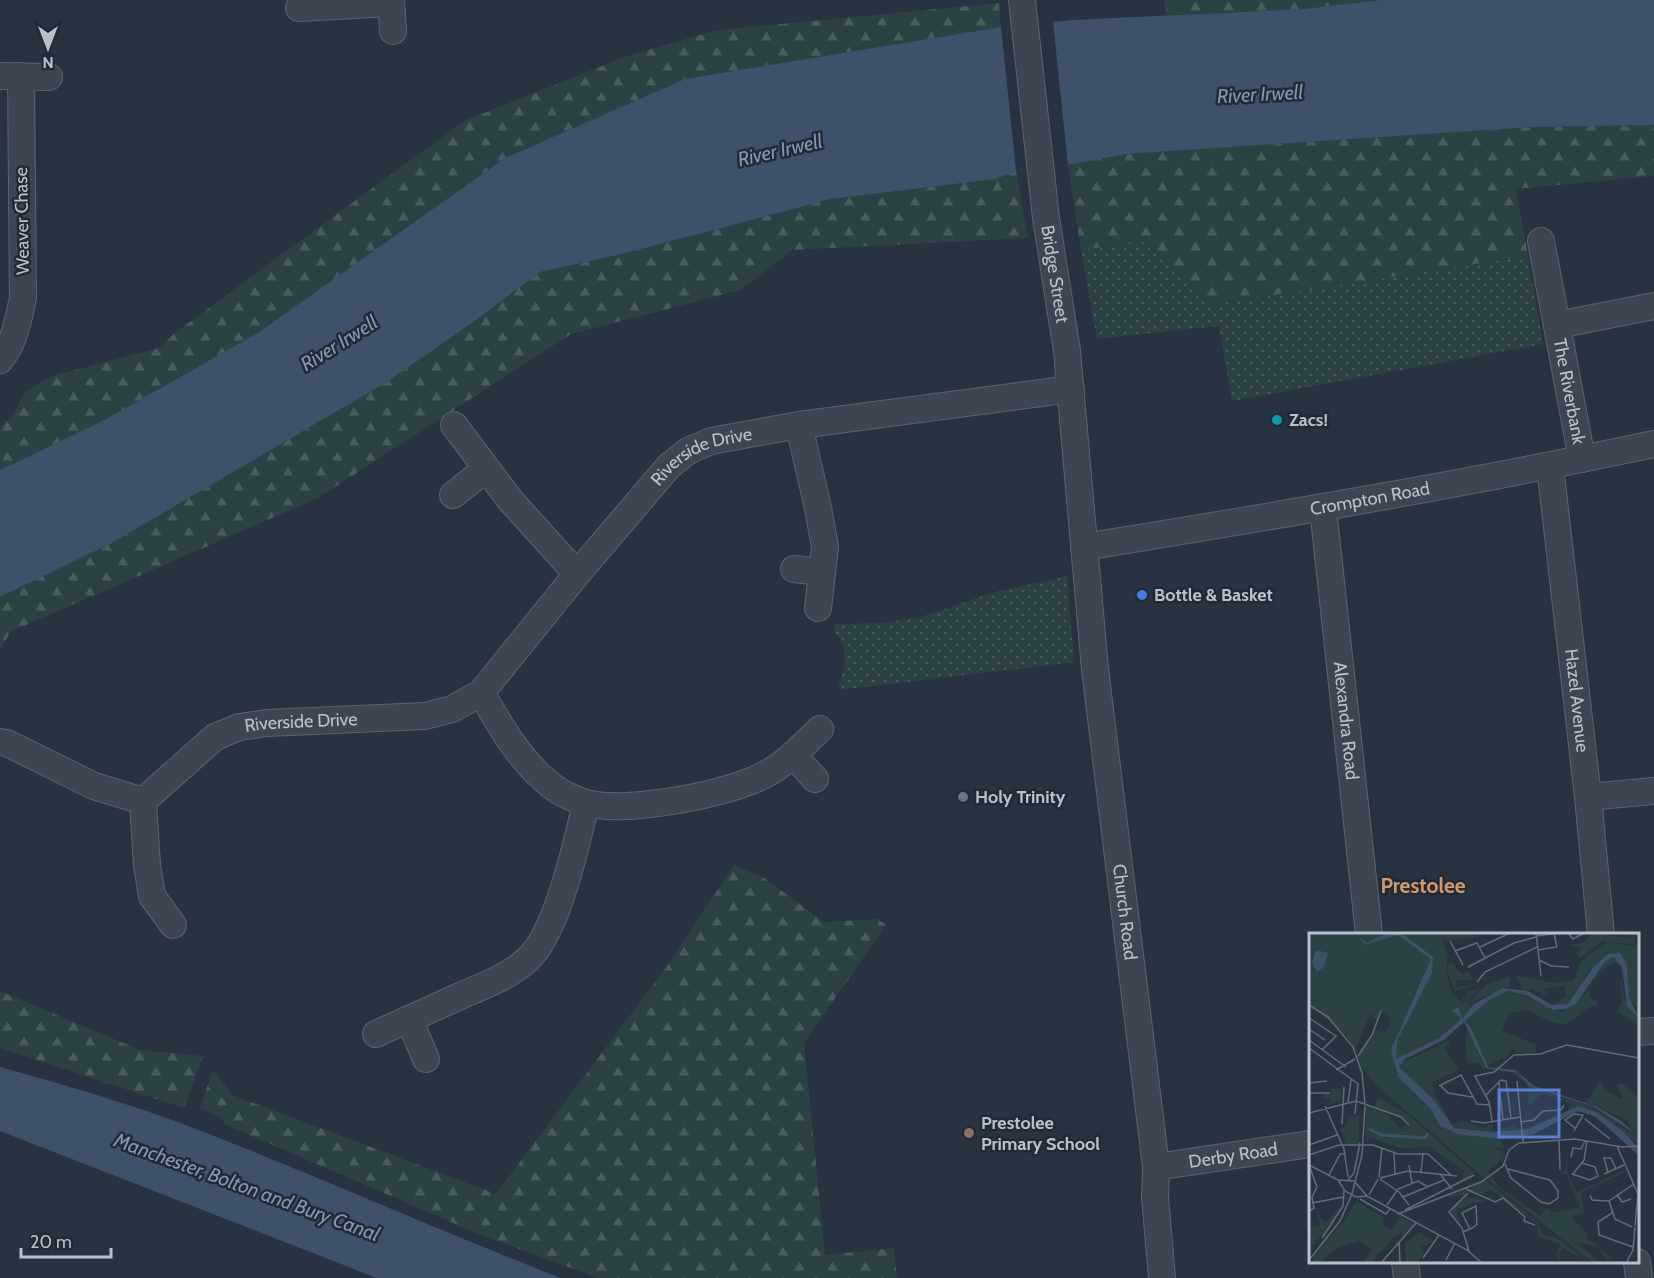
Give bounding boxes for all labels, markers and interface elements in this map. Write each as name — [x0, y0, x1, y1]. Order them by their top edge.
north arrow — [18, 18, 78, 78]
text: N — [42, 53, 54, 72]
water label: River Irwell — [1216, 80, 1304, 108]
water label: River Irwell — [735, 129, 825, 171]
street label: Weaver Chase — [10, 167, 34, 275]
street label: Bridge Street — [1036, 224, 1073, 324]
water label: River Irwell — [296, 310, 382, 376]
street label: The Riverbank — [1549, 336, 1590, 447]
place label: Zacs! — [1289, 409, 1328, 431]
marker: Zacs! — [1270, 413, 1284, 427]
street label: Riverside Drive — [646, 423, 754, 490]
street label: Crompton Road — [1308, 477, 1432, 520]
place label: Bottle & Basket — [1154, 584, 1273, 606]
marker: Bottle & Basket — [1135, 588, 1149, 602]
street label: Hazel Avenue — [1560, 647, 1594, 753]
street label: Alexandra Road — [1329, 661, 1363, 781]
street label: Riverside Drive — [243, 708, 358, 737]
place label: Holy Trinity — [975, 786, 1066, 808]
marker: Holy Trinity — [956, 790, 970, 804]
street label: Church Road — [1108, 863, 1142, 961]
district label: Prestolee — [1380, 873, 1466, 898]
inset map — [1309, 933, 1639, 1263]
place label: Prestolee Primary School — [981, 1112, 1100, 1155]
marker: Prestolee Primary School — [962, 1126, 976, 1140]
water label: Manchester, Bolton and Bury Canal — [110, 1127, 383, 1246]
street label: Derby Road — [1187, 1138, 1279, 1173]
scale bar — [21, 1221, 111, 1259]
text: 20 m — [30, 1231, 72, 1253]

